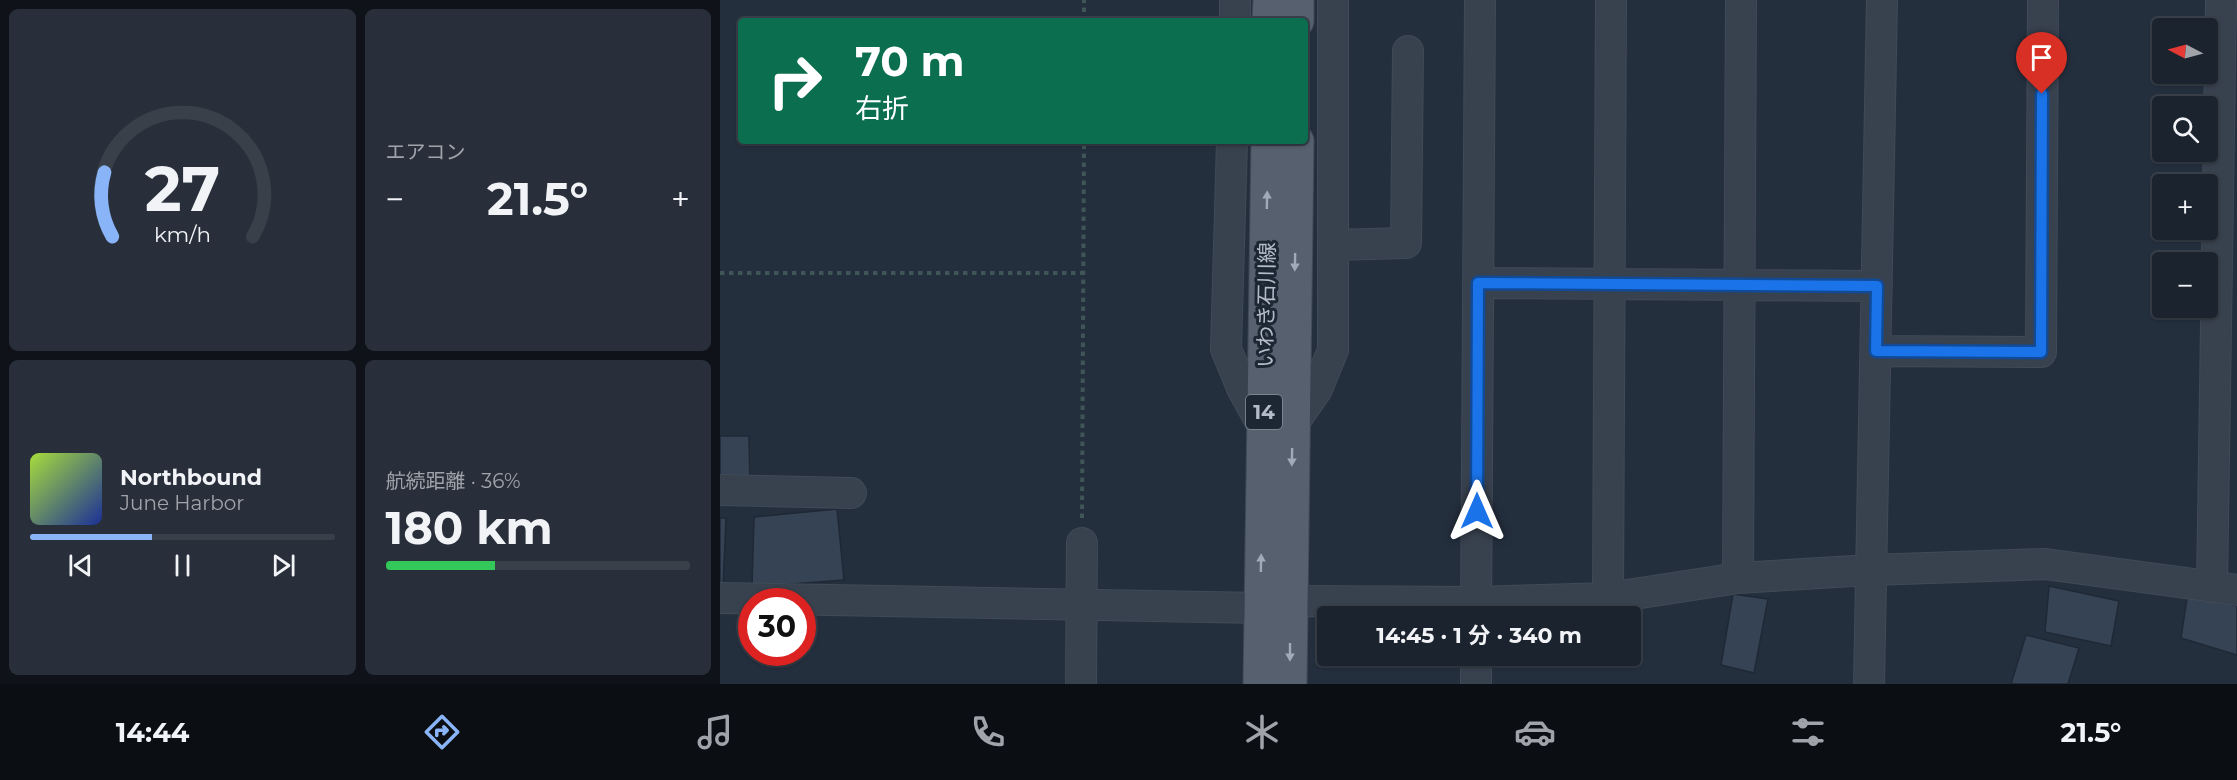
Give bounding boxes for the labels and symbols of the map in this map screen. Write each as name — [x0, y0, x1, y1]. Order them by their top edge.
north arrow — [2152, 18, 2218, 84]
pin — [2016, 32, 2067, 94]
one-way arrow — [1263, 190, 1272, 209]
street label: いわき石川線 — [1252, 242, 1280, 368]
one-way arrow — [1290, 253, 1300, 272]
road number: 14 — [1246, 395, 1282, 429]
one-way arrow — [1287, 448, 1297, 467]
position arrow — [1445, 479, 1509, 543]
one-way arrow — [1257, 553, 1266, 572]
speed limit sign: 30 — [738, 588, 816, 666]
one-way arrow — [1285, 643, 1295, 662]

